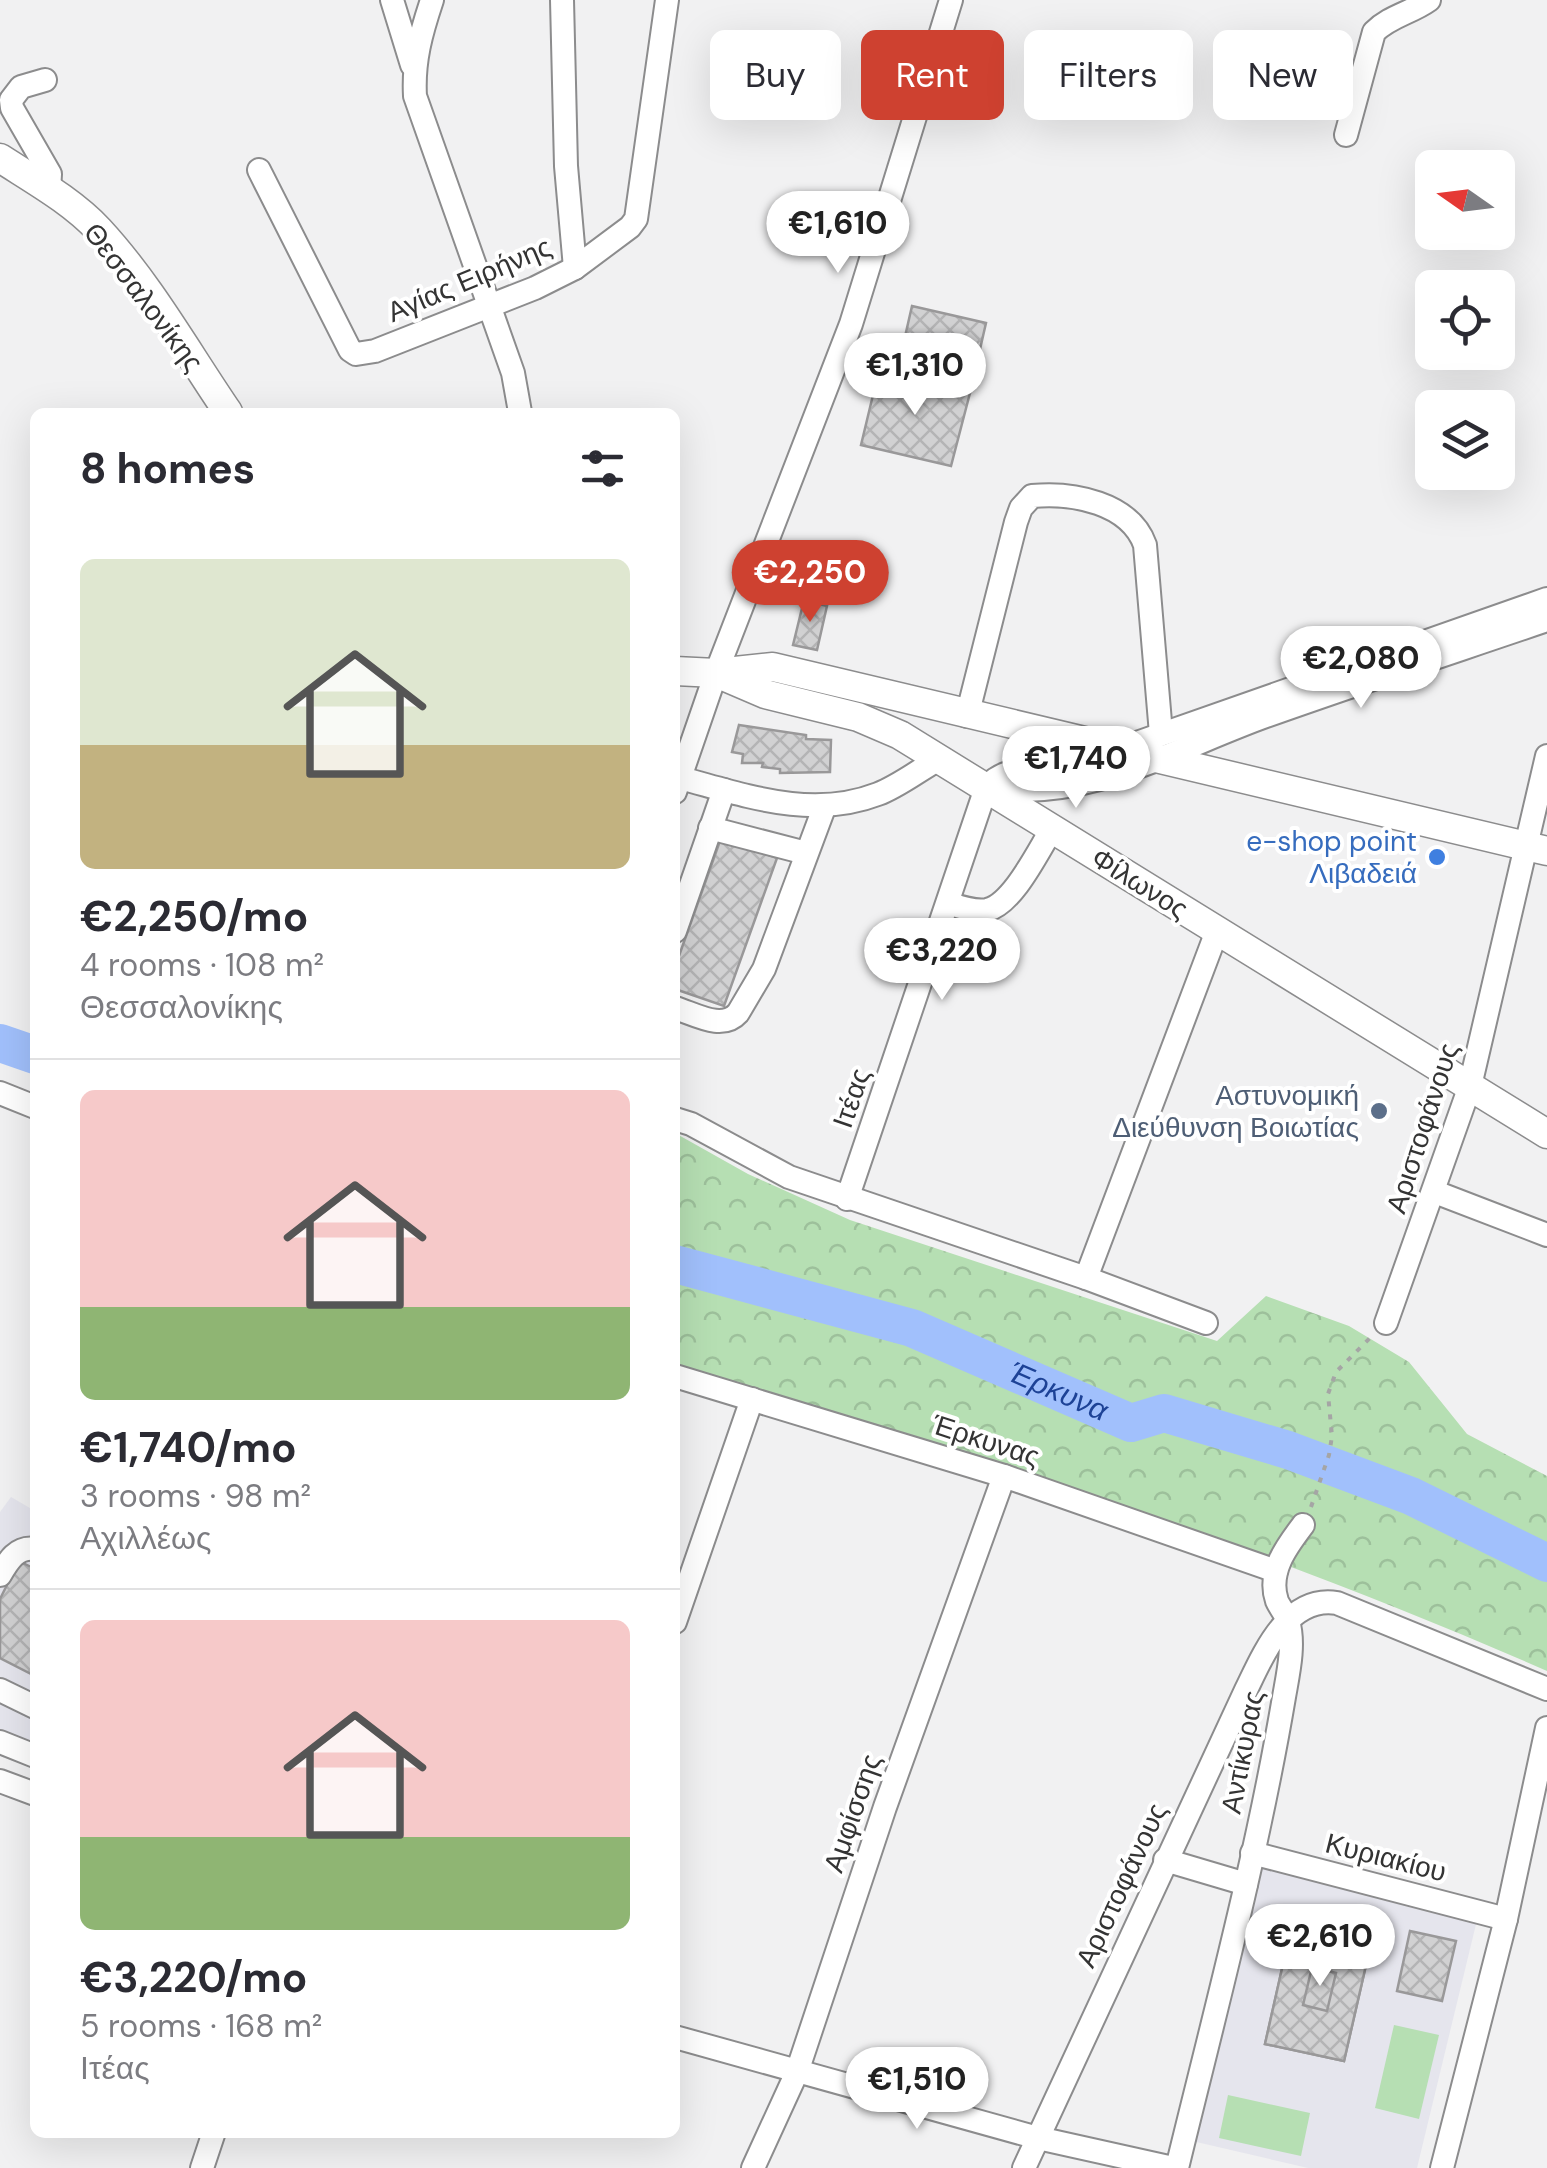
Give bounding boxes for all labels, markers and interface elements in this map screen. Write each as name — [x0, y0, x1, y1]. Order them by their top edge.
chip: Buy — [710, 30, 841, 120]
chip: Rent — [861, 30, 1004, 120]
chip: Filters — [1024, 30, 1193, 120]
chip: New — [1213, 30, 1353, 120]
north arrow — [1415, 150, 1515, 250]
map controls — [1415, 150, 1515, 490]
pin: €1,610 — [757, 191, 919, 276]
text: €1,610 — [788, 202, 888, 244]
street label: Θεσσαλονίκης — [75, 215, 212, 379]
street label: Αγίας Ειρήνης — [381, 228, 557, 331]
button: locate — [1415, 270, 1515, 370]
pin: €1,310 — [834, 333, 996, 418]
text: €1,310 — [866, 344, 964, 386]
button: layers — [1415, 390, 1515, 490]
text: 8 homes — [80, 441, 255, 496]
icon: filters — [575, 441, 630, 496]
pin: €2,250 — [729, 540, 891, 625]
text: €2,250 — [754, 551, 866, 593]
icon: home — [265, 624, 445, 804]
pin: €2,080 — [1280, 626, 1442, 711]
text: €2,080 — [1303, 637, 1419, 679]
pin: €1,740 — [995, 726, 1157, 811]
text: €1,740 — [1024, 737, 1128, 779]
place label: e-shop point Λιβαδειά — [1246, 823, 1417, 892]
street label: Φίλωνος — [1085, 839, 1195, 927]
marker: e-shop point Λιβαδειά — [1426, 846, 1448, 868]
text: €2,250/mo — [80, 889, 308, 944]
pin: €3,220 — [861, 918, 1023, 1003]
text: €3,220 — [886, 929, 998, 971]
text: 4 rooms · 108 m² — [80, 944, 324, 986]
text: Θεσσαλονίκης — [80, 986, 283, 1028]
street label: Αριστοφάνους — [1378, 1038, 1467, 1218]
street label: Ιτέας — [824, 1063, 879, 1133]
place label: Αστυνομική Διεύθυνση Βοιωτίας — [1112, 1077, 1359, 1146]
marker: Αστυνομική Διεύθυνση Βοιωτίας — [1368, 1100, 1390, 1122]
icon: home — [265, 1155, 445, 1335]
water label: Έρκυνα — [1003, 1352, 1115, 1430]
street label: Έρκυνας — [926, 1405, 1044, 1475]
text: €1,740/mo — [80, 1420, 297, 1475]
text: 3 rooms · 98 m² — [80, 1475, 311, 1517]
text: Αχιλλέως — [80, 1517, 211, 1559]
icon: home — [265, 1685, 445, 1865]
street label: Αντίκυρας — [1212, 1688, 1273, 1817]
street label: Αμφίσσης — [815, 1749, 890, 1877]
street label: Αριστοφάνους — [1067, 1797, 1176, 1973]
street label: Κυριακίου — [1322, 1825, 1450, 1890]
pin: €2,610 — [1239, 1904, 1401, 1989]
text: €2,610 — [1267, 1915, 1373, 1957]
text: €3,220/mo — [80, 1950, 307, 2005]
text: 5 rooms · 168 m² — [80, 2005, 322, 2047]
text: Ιτέας — [80, 2047, 150, 2089]
pin: €1,510 — [836, 2047, 998, 2132]
text: €1,510 — [868, 2058, 966, 2100]

